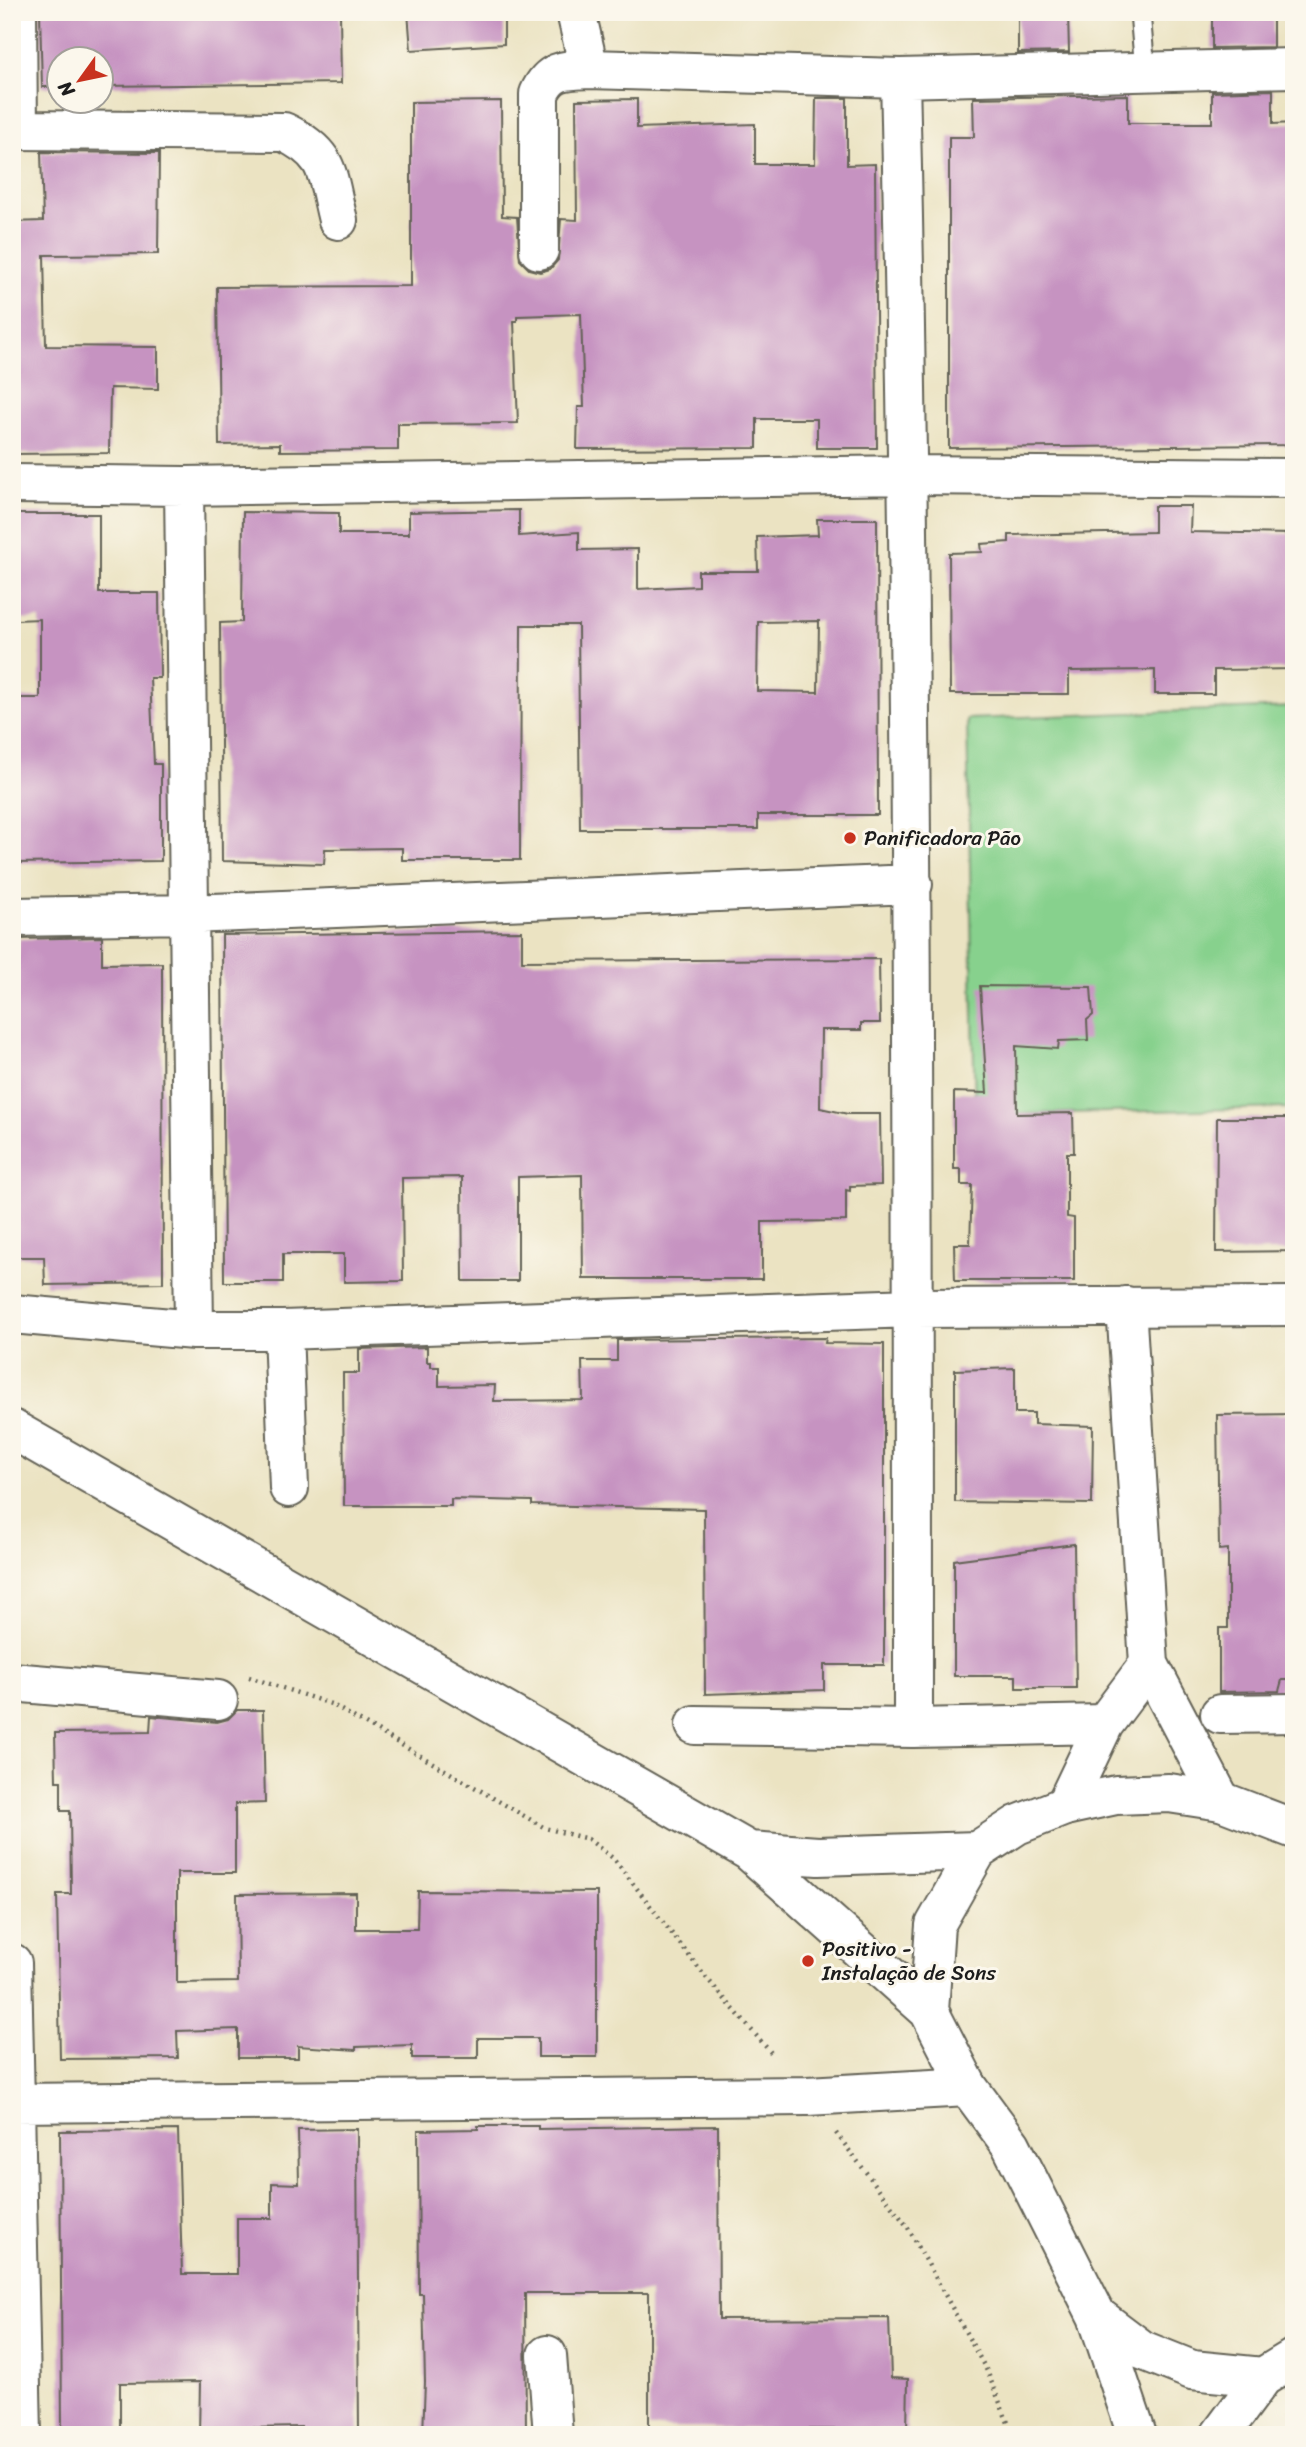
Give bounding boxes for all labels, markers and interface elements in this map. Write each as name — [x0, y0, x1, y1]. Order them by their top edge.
north arrow — [46, 46, 116, 116]
text: N — [48, 74, 84, 104]
place label: Panificadora Pão — [864, 819, 1021, 857]
marker: Panificadora Pão — [842, 830, 858, 846]
place label: Positivo - Instalação de Sons — [821, 1930, 996, 1992]
marker: Positivo - Instalação de Sons — [800, 1953, 816, 1969]

